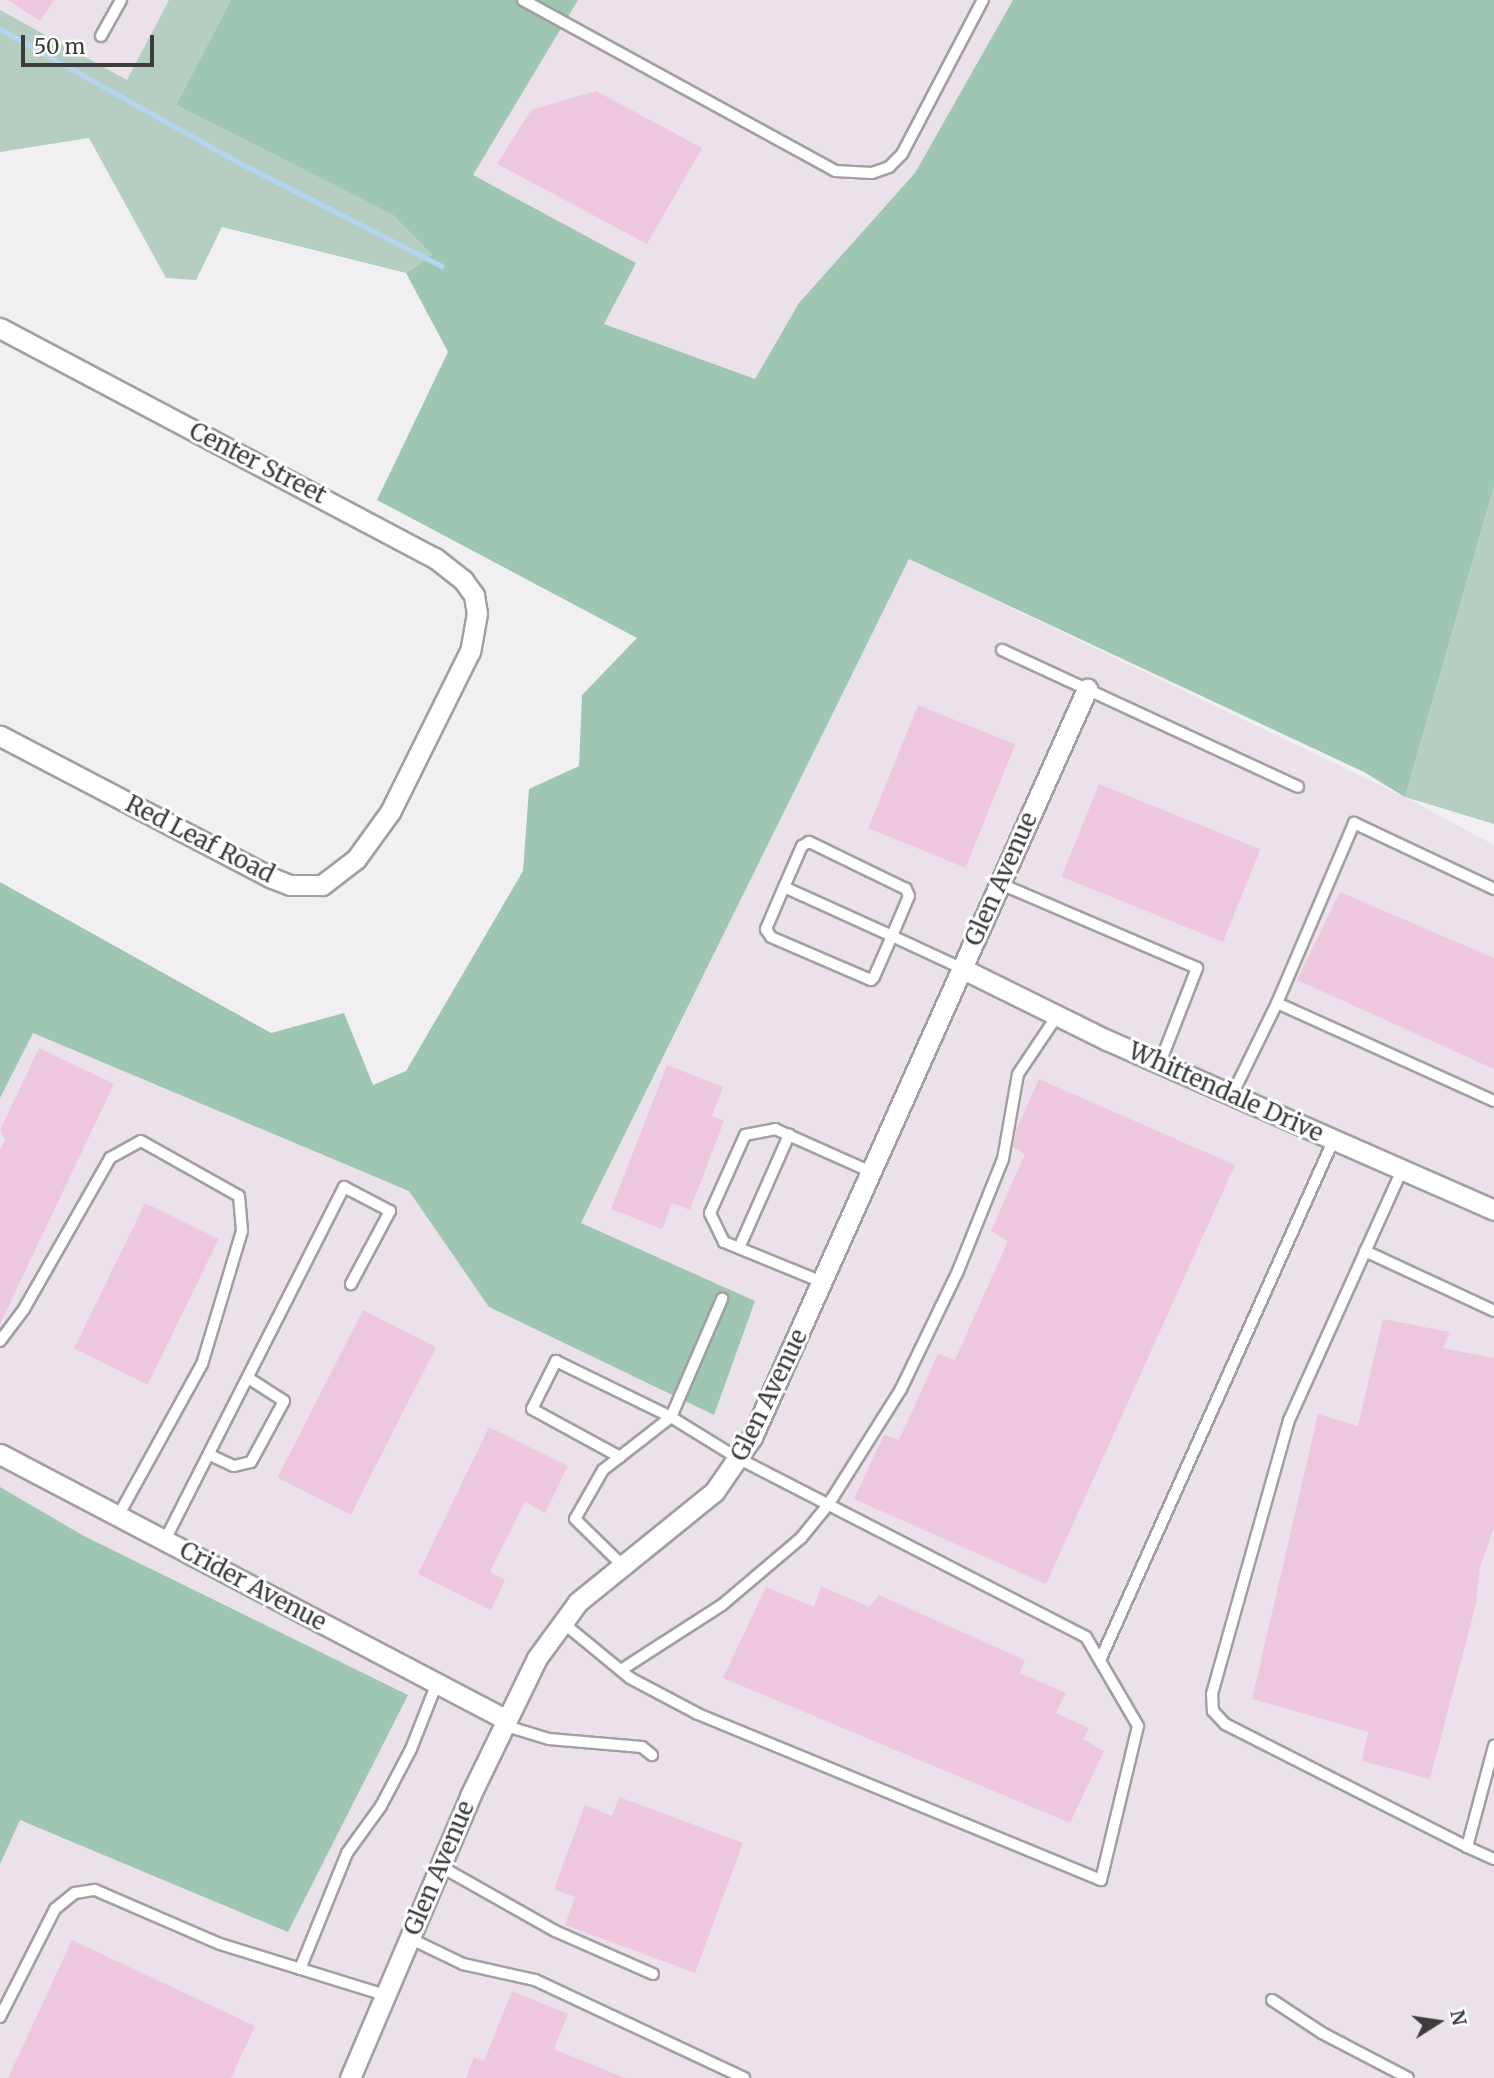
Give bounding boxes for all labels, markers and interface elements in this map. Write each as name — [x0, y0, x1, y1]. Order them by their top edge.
scale bar — [24, 21, 158, 65]
text: 50 m — [34, 33, 85, 60]
street label: Center Street — [185, 416, 331, 510]
street label: Red Leaf Road — [121, 789, 279, 889]
street label: Glen Avenue — [959, 808, 1043, 950]
street label: Whittendale Drive — [1124, 1036, 1328, 1148]
street label: Glen Avenue — [725, 1324, 813, 1466]
street label: Crider Avenue — [175, 1535, 331, 1637]
street label: Glen Avenue — [398, 1797, 480, 1939]
north arrow — [1403, 1987, 1473, 2057]
text: N — [1445, 2008, 1472, 2027]

